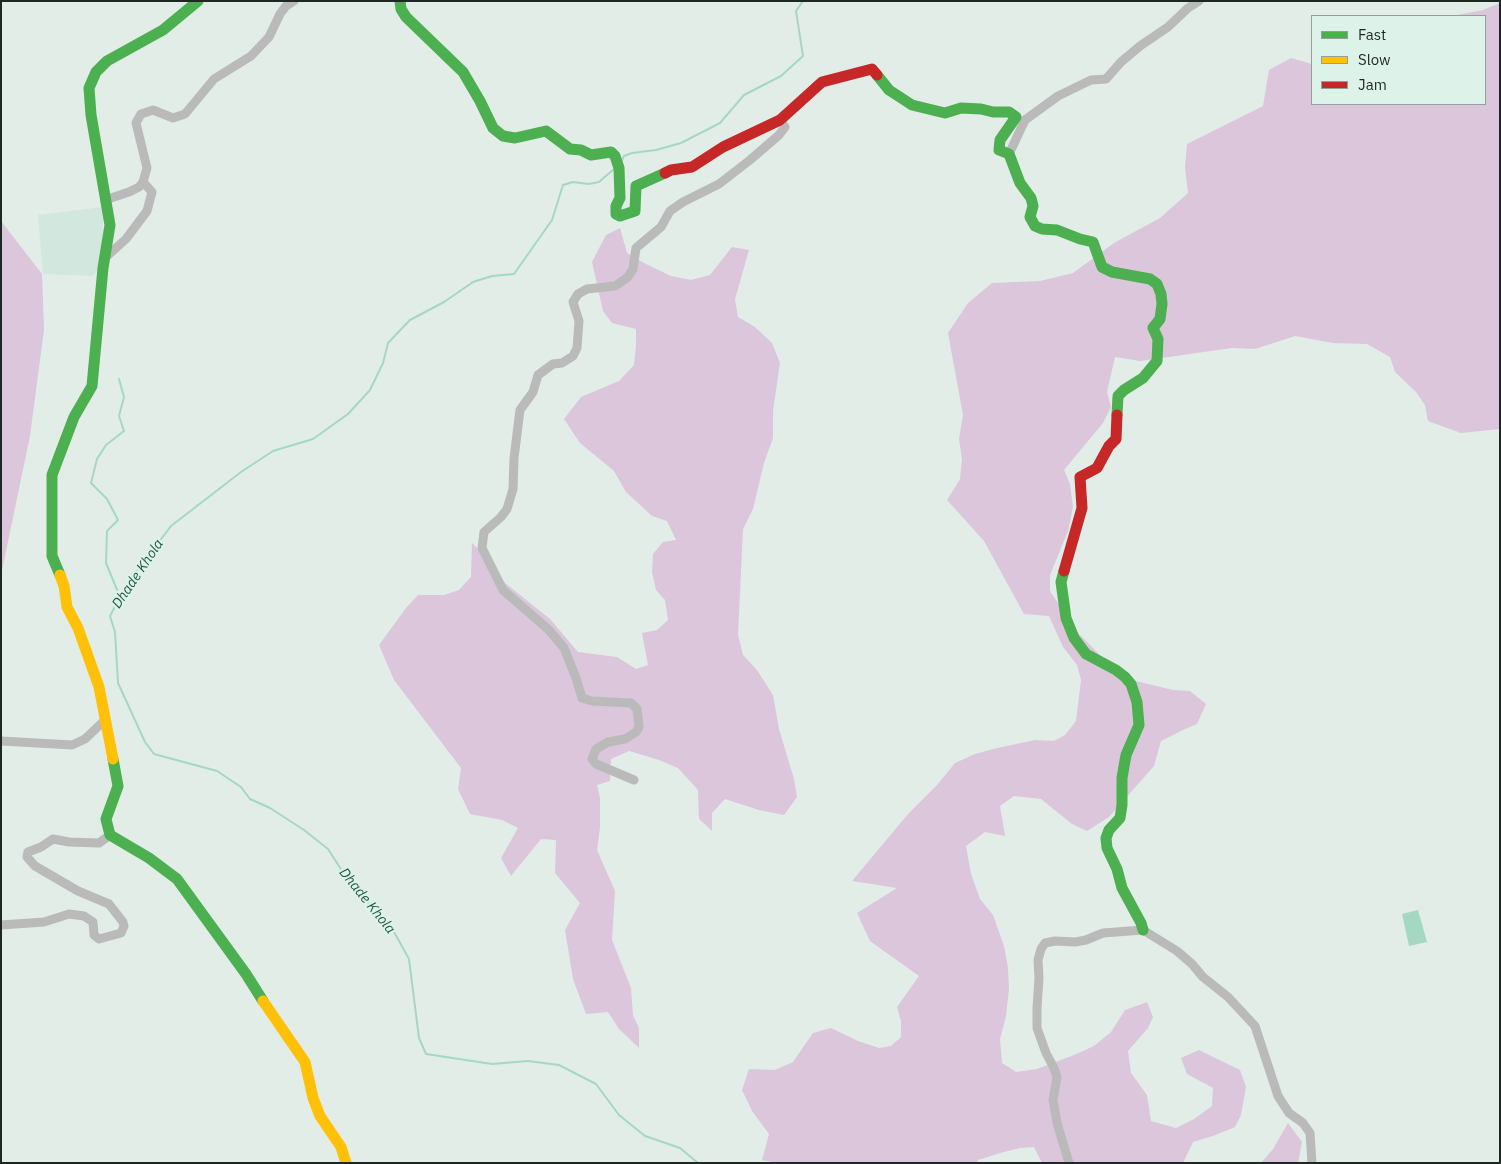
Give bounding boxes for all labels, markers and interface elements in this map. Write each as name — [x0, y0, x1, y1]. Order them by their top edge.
legend — [1311, 15, 1486, 105]
text: Fast — [1358, 25, 1386, 44]
text: Slow — [1358, 50, 1391, 69]
text: Jam — [1358, 75, 1387, 94]
water label: Dhade Khola — [109, 536, 167, 612]
water label: Dhade Khola — [335, 865, 399, 937]

